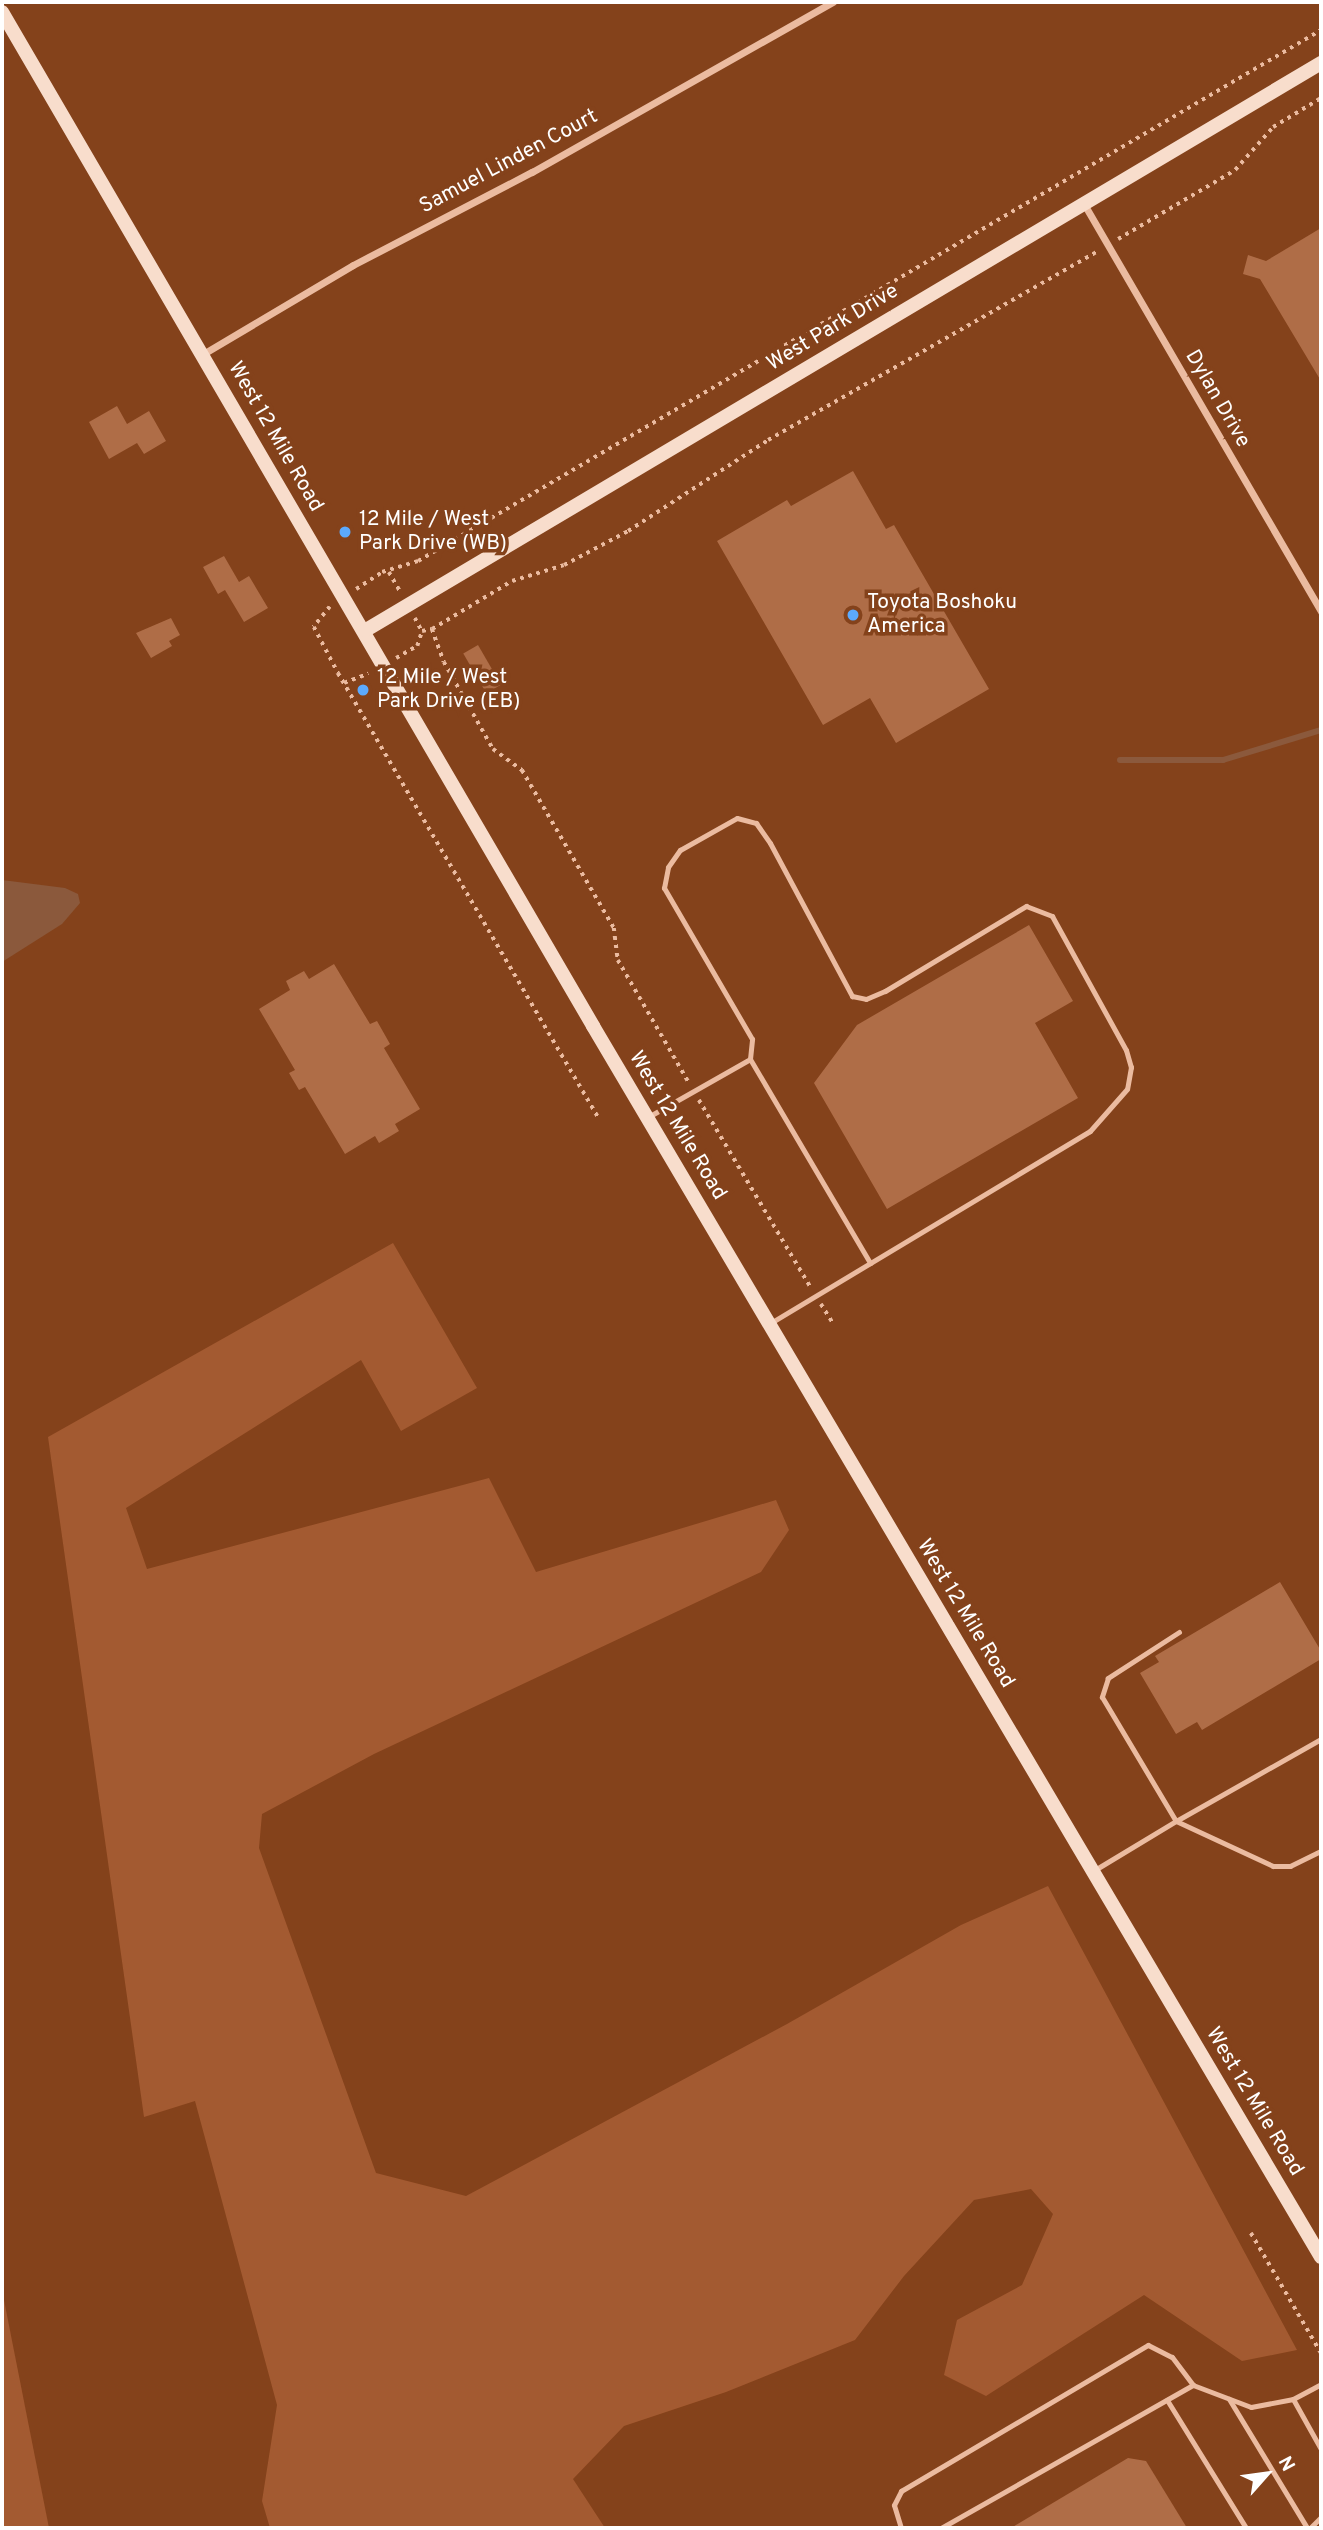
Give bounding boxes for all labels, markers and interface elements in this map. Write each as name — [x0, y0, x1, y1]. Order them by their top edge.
street label: Samuel Linden Court — [416, 104, 602, 220]
street label: West Park Drive — [763, 279, 903, 377]
street label: Dylan Drive — [1179, 346, 1255, 452]
street label: West 12 Mile Road — [222, 358, 328, 516]
place label: 12 Mile / West Park Drive (WB) — [359, 507, 507, 557]
marker: 12 Mile / West Park Drive (WB) — [337, 524, 353, 540]
place label: Toyota Boshoku America — [867, 590, 1017, 640]
marker: Toyota Boshoku America — [845, 607, 861, 623]
place label: 12 Mile / West Park Drive (EB) — [377, 665, 520, 715]
marker: 12 Mile / West Park Drive (EB) — [355, 682, 371, 698]
street label: West 12 Mile Road — [623, 1047, 731, 1205]
street label: West 12 Mile Road — [911, 1535, 1019, 1693]
street label: West 12 Mile Road — [1200, 2023, 1308, 2181]
north arrow — [1232, 2439, 1302, 2509]
text: N — [1272, 2452, 1299, 2476]

